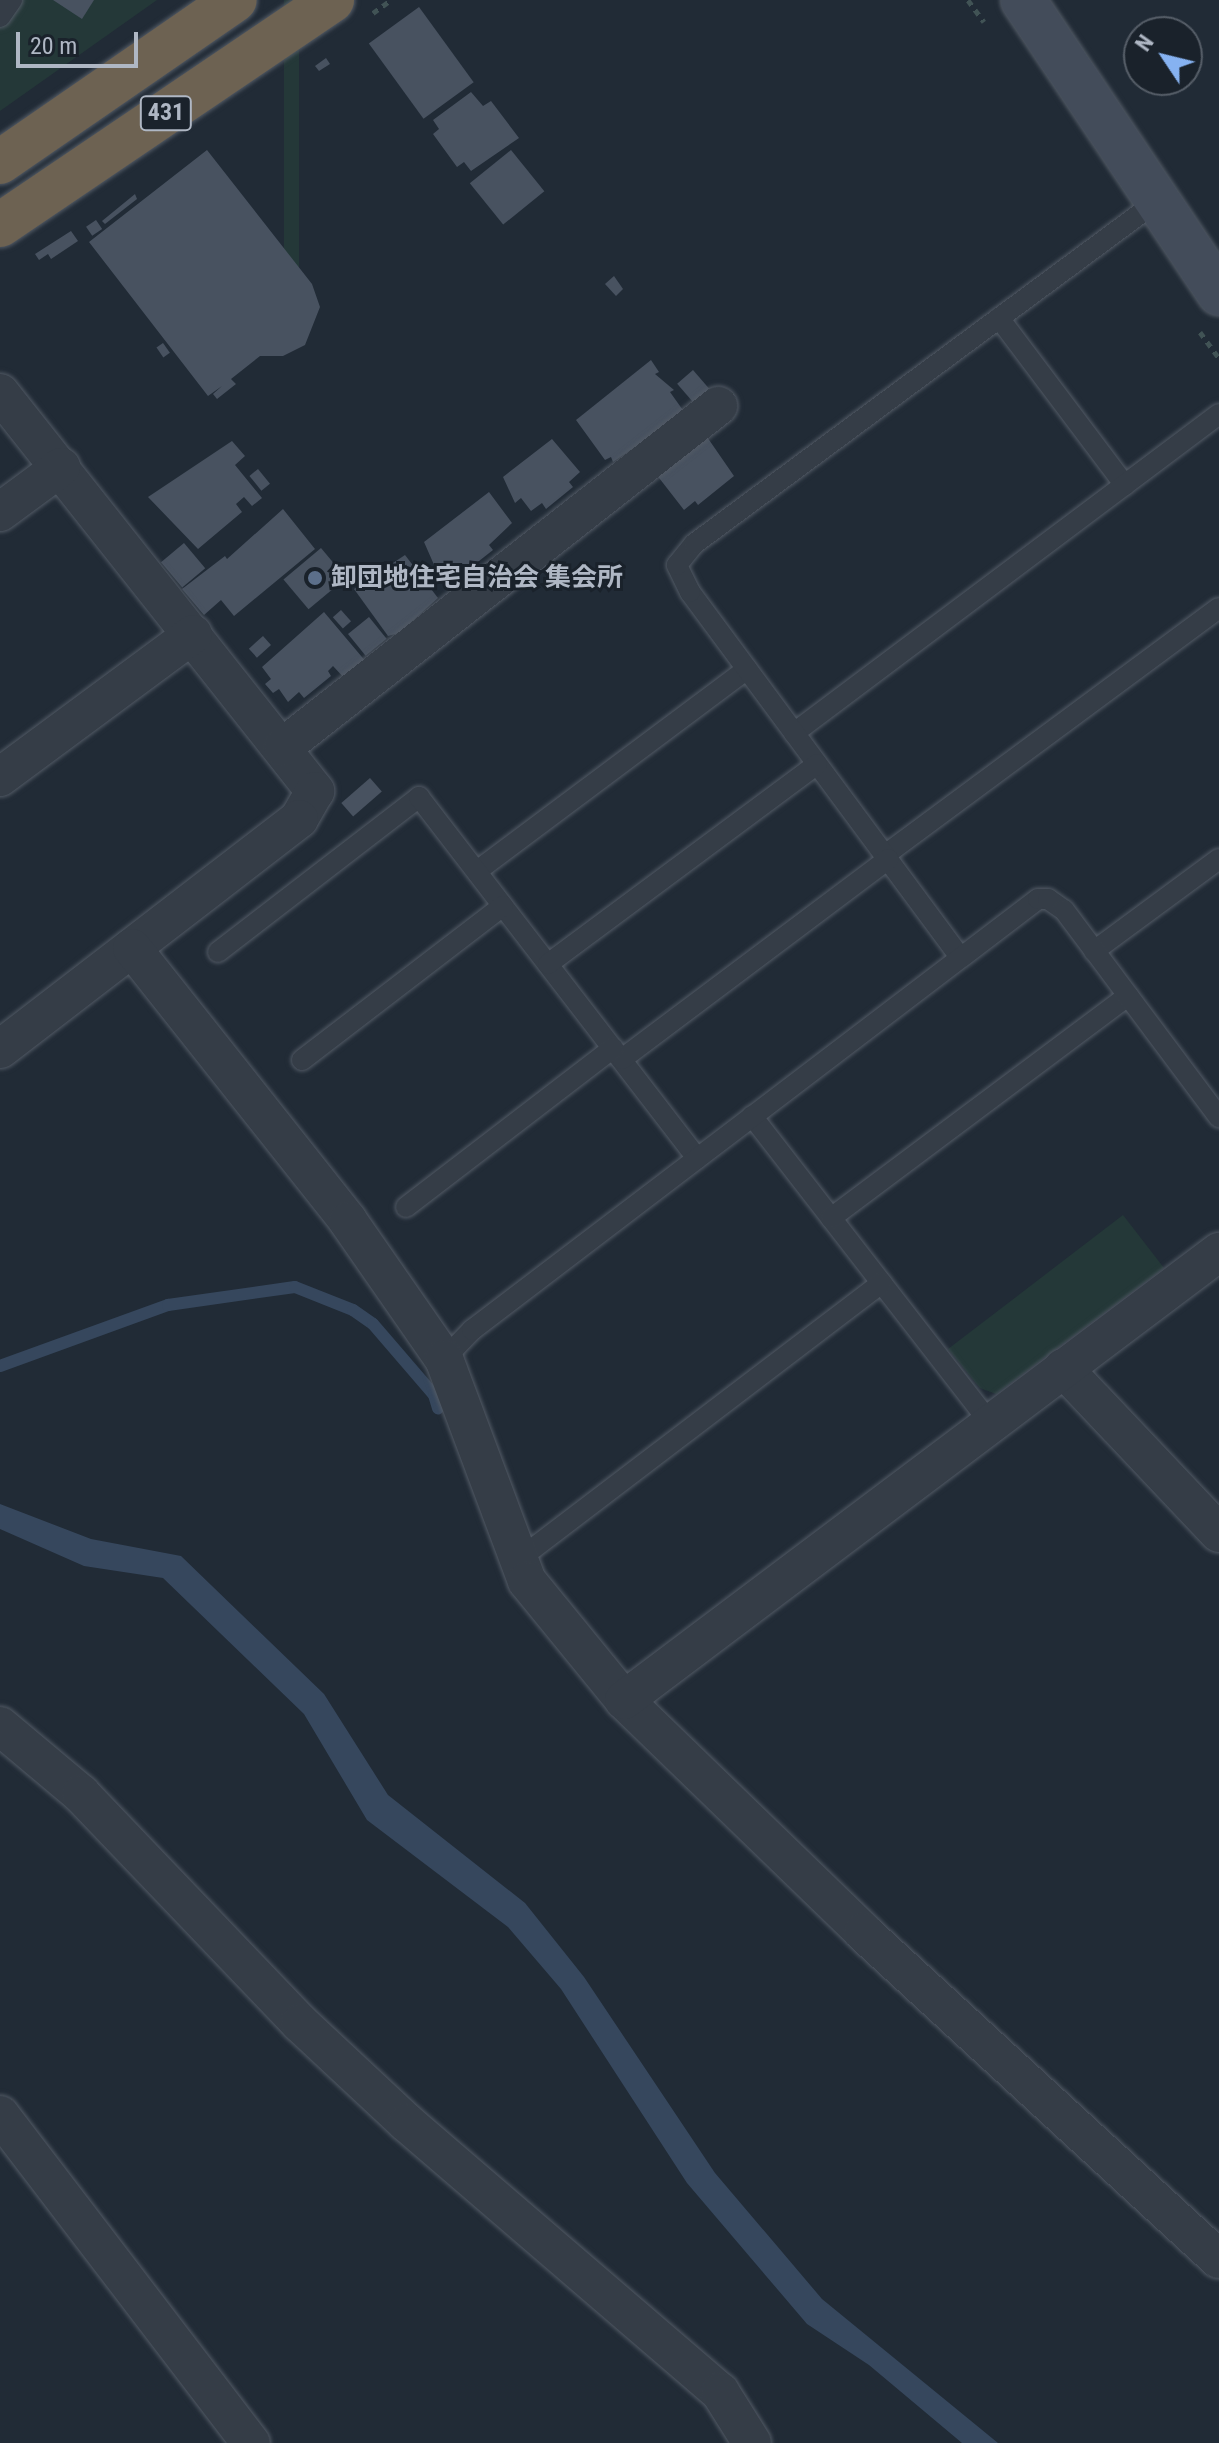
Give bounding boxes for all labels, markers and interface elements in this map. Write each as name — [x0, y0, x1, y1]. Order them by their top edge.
scale bar — [20, 16, 142, 66]
north arrow — [1123, 16, 1203, 96]
text: N — [1130, 30, 1159, 56]
text: 20 m — [30, 32, 77, 60]
road number: 431 — [138, 93, 194, 133]
place label: 卸団地住宅自治会 集会所 — [331, 562, 623, 594]
marker: 卸団地住宅自治会 集会所 — [306, 569, 324, 587]

